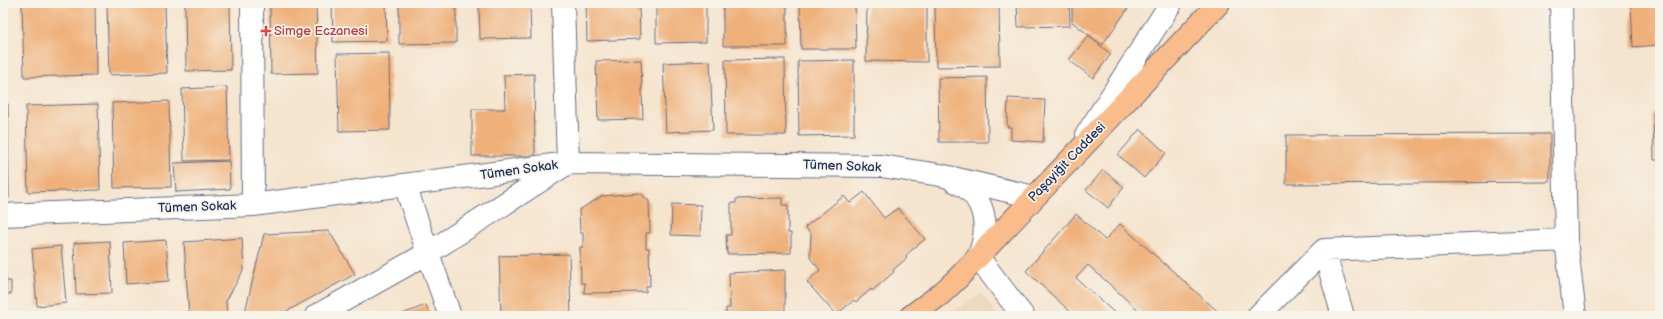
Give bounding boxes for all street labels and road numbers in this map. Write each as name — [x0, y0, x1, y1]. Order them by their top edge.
street label: Paşayiğit Caddesi — [1025, 119, 1109, 205]
street label: Tümen Sokak — [479, 157, 560, 183]
street label: Tümen Sokak — [803, 157, 882, 175]
street label: Tümen Sokak — [158, 198, 237, 216]

